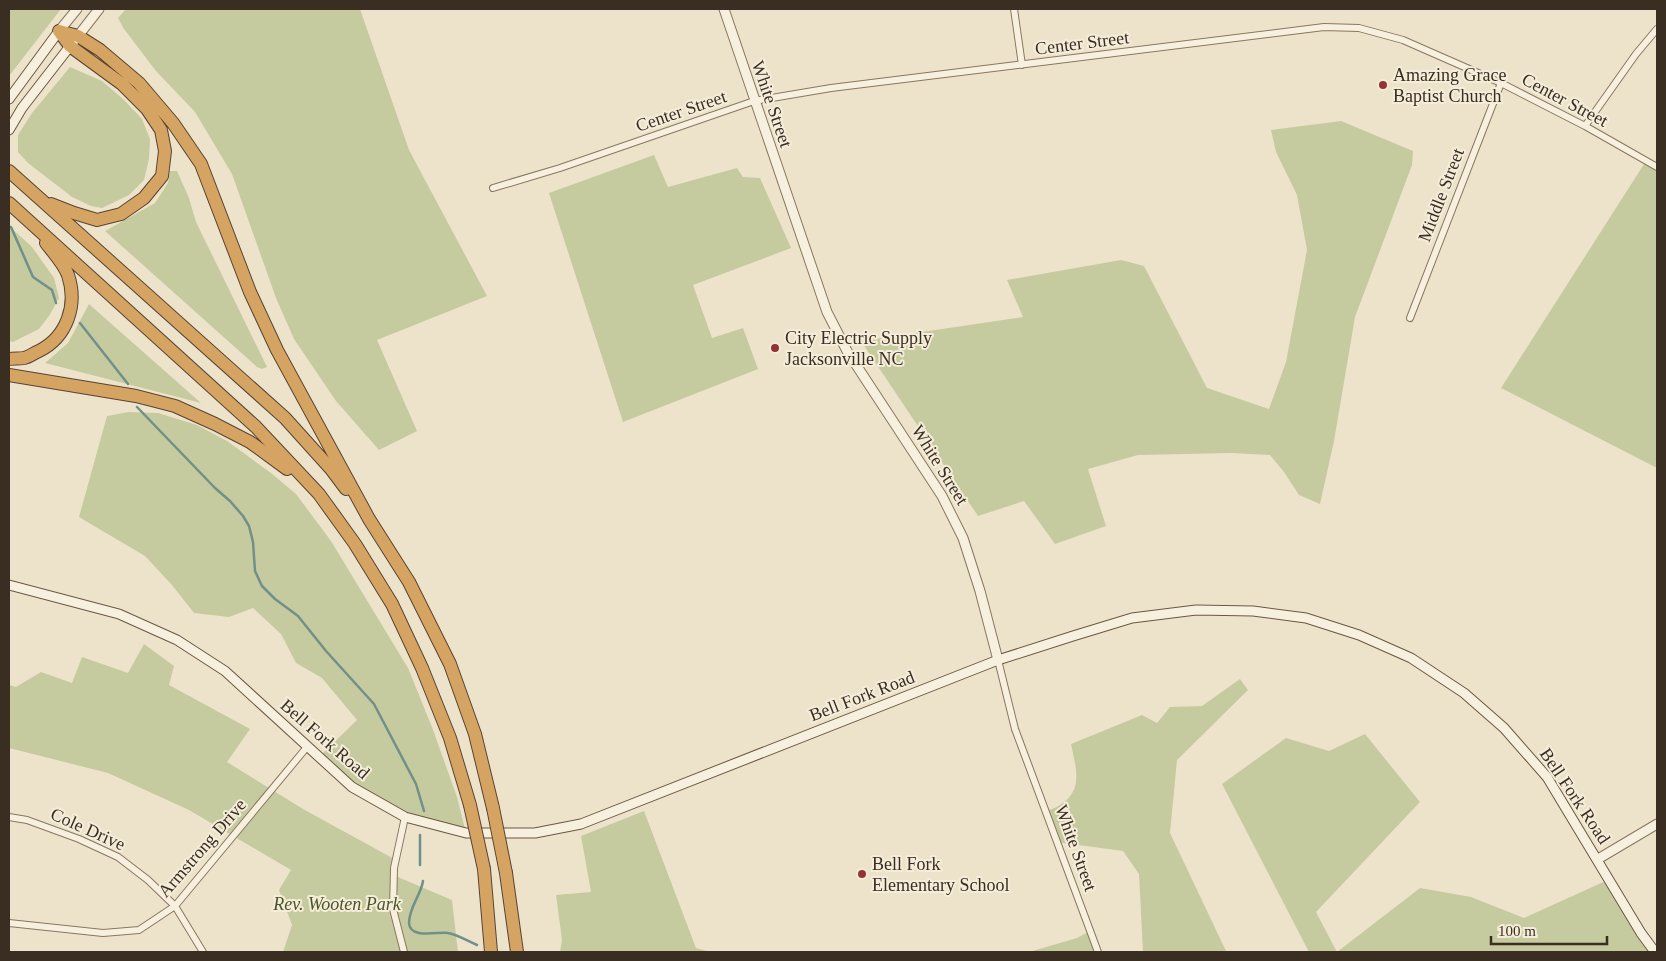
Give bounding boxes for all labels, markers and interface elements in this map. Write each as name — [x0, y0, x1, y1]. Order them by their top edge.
street label: Center Street — [1034, 27, 1130, 59]
street label: White Street — [748, 58, 796, 150]
place label: Amazing Grace Baptist Church — [1393, 65, 1506, 106]
street label: Center Street — [1519, 69, 1611, 131]
marker: Amazing Grace Baptist Church — [1377, 79, 1389, 91]
street label: Center Street — [633, 86, 729, 136]
street label: Middle Street — [1414, 145, 1468, 245]
place label: City Electric Supply Jacksonville NC — [785, 328, 932, 369]
marker: City Electric Supply Jacksonville NC — [769, 342, 781, 354]
street label: White Street — [908, 421, 972, 509]
street label: Bell Fork Road — [807, 667, 917, 725]
street label: Bell Fork Road — [277, 695, 373, 783]
street label: Bell Fork Road — [1536, 744, 1614, 848]
street label: Armstrong Drive — [154, 795, 250, 901]
street label: White Street — [1051, 802, 1101, 894]
street label: Cole Drive — [48, 804, 128, 854]
place label: Bell Fork Elementary School — [872, 854, 1009, 895]
marker: Bell Fork Elementary School — [856, 868, 868, 880]
park label: Rev. Wooten Park — [272, 894, 402, 914]
scale bar — [1491, 914, 1607, 946]
text: 100 m — [1498, 923, 1536, 939]

